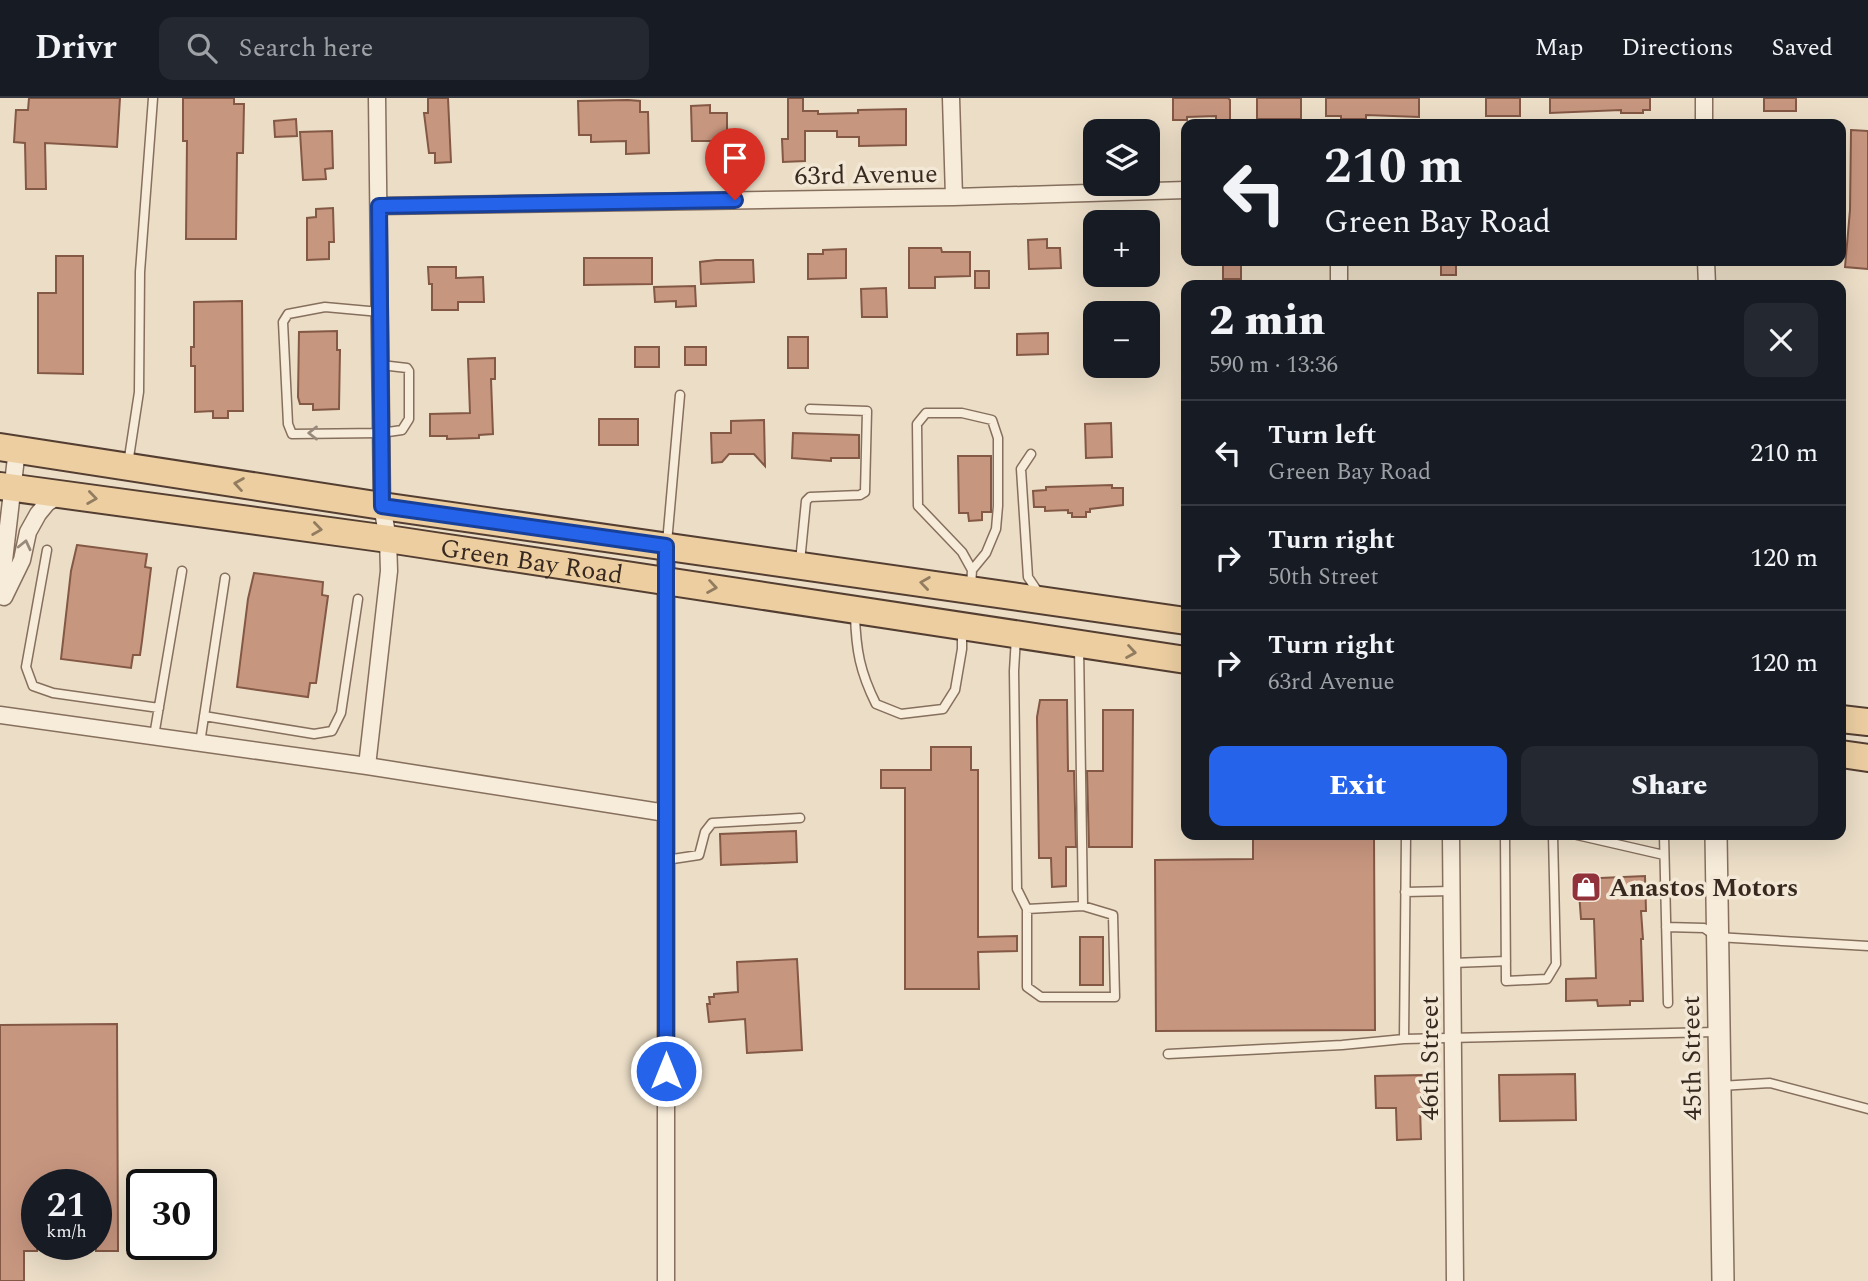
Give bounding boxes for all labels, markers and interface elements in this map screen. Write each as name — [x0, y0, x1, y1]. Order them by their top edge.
search box — [159, 17, 649, 80]
text: Drivr — [35, 23, 117, 73]
text: Search here — [239, 28, 373, 68]
icon: search — [183, 29, 221, 67]
text: Map — [1535, 30, 1583, 66]
text: Directions — [1621, 30, 1733, 66]
text: Saved — [1771, 30, 1833, 66]
map controls — [1083, 119, 1160, 378]
button: layers — [1083, 119, 1160, 196]
pin — [705, 128, 765, 200]
text: 210 m — [1324, 130, 1463, 205]
icon: arrive — [716, 139, 754, 177]
icon: left — [1209, 147, 1300, 238]
street label: 63rd Avenue — [794, 154, 938, 196]
text: Green Bay Road — [1324, 198, 1551, 247]
button: + — [1083, 210, 1160, 287]
text: 2 min — [1209, 290, 1325, 353]
button: − — [1083, 301, 1160, 378]
button: close — [1744, 303, 1818, 377]
text: 590 m · 13:36 — [1209, 348, 1338, 383]
text: Turn left — [1268, 415, 1376, 455]
one-way arrow — [307, 426, 318, 441]
text: 210 m — [1750, 433, 1818, 473]
icon: left — [1209, 434, 1247, 472]
text: Green Bay Road — [1268, 455, 1431, 490]
one-way arrow — [233, 477, 245, 492]
one-way arrow — [86, 491, 98, 506]
text: Turn right — [1268, 520, 1395, 560]
one-way arrow — [311, 522, 323, 537]
street label: Green Bay Road — [437, 528, 626, 595]
text: 120 m — [1750, 538, 1818, 578]
one-way arrow — [17, 539, 31, 551]
icon: right — [1209, 539, 1247, 577]
text: 50th Street — [1268, 560, 1379, 595]
one-way arrow — [919, 576, 931, 591]
one-way arrow — [706, 579, 718, 594]
text: Turn right — [1268, 625, 1395, 665]
text: 120 m — [1750, 643, 1818, 683]
one-way arrow — [1125, 644, 1136, 659]
icon: right — [1209, 644, 1247, 682]
text: 63rd Avenue — [1268, 665, 1395, 700]
button: Exit — [1209, 746, 1507, 826]
button: Share — [1521, 746, 1818, 826]
place label: Anastos Motors — [1609, 868, 1798, 908]
shop icon: Anastos Motors — [1569, 870, 1603, 904]
street label: 46th Street — [1410, 995, 1450, 1121]
street label: 45th Street — [1671, 995, 1713, 1121]
position arrow — [629, 1034, 703, 1108]
speed limit sign: 30 — [126, 1169, 217, 1260]
text: 21 — [47, 1179, 86, 1232]
text: km/h — [46, 1218, 87, 1245]

